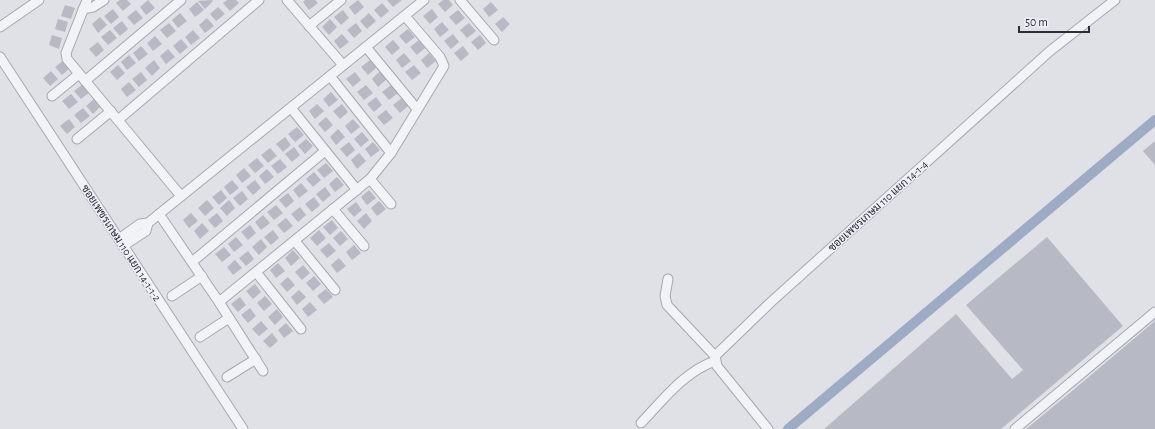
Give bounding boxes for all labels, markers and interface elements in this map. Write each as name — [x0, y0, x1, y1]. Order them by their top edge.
scale bar — [1019, 8, 1089, 34]
text: 50 m — [1025, 16, 1048, 28]
street label: ซอยเพชรเกษม 110 แยก 14-1-4 — [826, 159, 930, 253]
street label: ซอยเพชรเกษม 110 แยก 14-1-1-2 — [79, 183, 163, 303]

